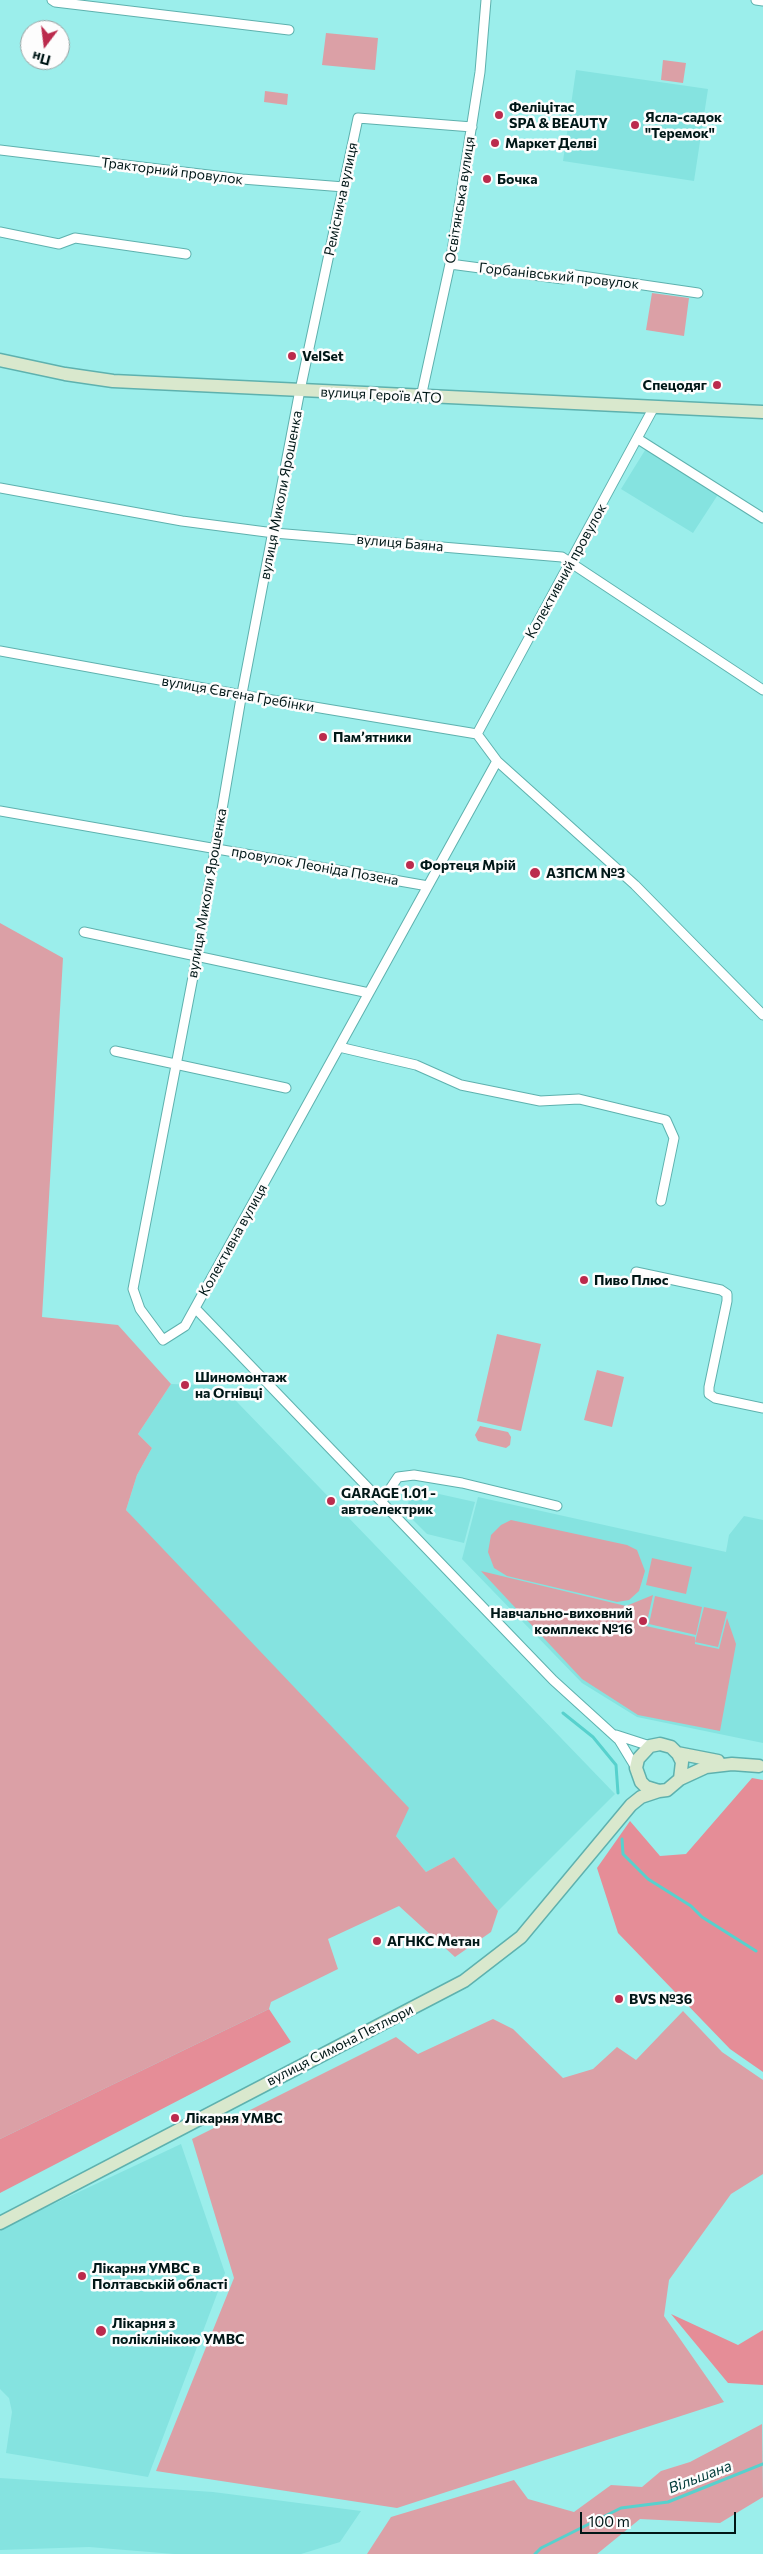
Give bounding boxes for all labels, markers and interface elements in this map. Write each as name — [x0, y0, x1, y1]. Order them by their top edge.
north arrow — [20, 20, 70, 70]
text: Пн — [30, 48, 52, 70]
place label: Феліцітас SPA & BEAUTY — [509, 99, 608, 132]
marker: Феліцітас SPA & BEAUTY — [493, 109, 505, 121]
place label: Ясла-садок "Теремок" — [645, 109, 722, 142]
marker: Ясла-садок "Теремок" — [629, 119, 641, 131]
street label: Освітянська вулиця — [442, 135, 478, 265]
place label: Маркет Делві — [505, 135, 597, 151]
marker: Маркет Делві — [489, 137, 501, 149]
street label: Реміснича вулиця — [321, 141, 361, 257]
street label: Тракторний провулок — [100, 154, 244, 188]
place label: Бочка — [497, 171, 537, 187]
marker: Бочка — [481, 173, 493, 185]
street label: Горбанівський провулок — [478, 259, 640, 293]
place label: VelSet — [302, 348, 344, 364]
marker: VelSet — [286, 350, 298, 362]
place label: Спецодяг — [643, 377, 707, 393]
marker: Спецодяг — [711, 379, 723, 391]
street label: вулиця Героїв АТО — [320, 383, 442, 407]
street label: вулиця Миколи Ярошенка — [256, 409, 306, 581]
street label: Колективний провулок — [522, 501, 610, 641]
street label: вулиця Баяна — [356, 531, 444, 555]
street label: вулиця Євгена Гребінки — [160, 672, 316, 716]
place label: Памʼятники — [333, 729, 411, 745]
marker: Памʼятники — [317, 731, 329, 743]
street label: вулиця Миколи Ярошенка — [184, 807, 230, 979]
street label: провулок Леоніда Позена — [230, 843, 400, 889]
place label: Фортеця Мрій — [420, 857, 516, 873]
marker: Фортеця Мрій — [404, 859, 416, 871]
place label: АЗПСМ №3 — [546, 865, 625, 881]
marker: АЗПСМ №3 — [528, 866, 542, 880]
street label: Колективна вулиця — [195, 1181, 271, 1299]
place label: Пиво Плюс — [594, 1272, 669, 1288]
marker: Пиво Плюс — [578, 1274, 590, 1286]
place label: Шиномонтаж на Огнівці — [195, 1369, 287, 1401]
marker: Шиномонтаж на Огнівці — [179, 1379, 191, 1391]
place label: GARAGE 1.01 - автоелектрик — [341, 1485, 436, 1518]
marker: GARAGE 1.01 - автоелектрик — [325, 1495, 337, 1507]
place label: Навчально-виховний комплекс №16 — [490, 1605, 633, 1638]
marker: Навчально-виховний комплекс №16 — [637, 1615, 649, 1627]
place label: АГНКС Метан — [387, 1933, 480, 1949]
marker: АГНКС Метан — [371, 1935, 383, 1947]
place label: BVS №36 — [629, 1991, 692, 2007]
marker: BVS №36 — [613, 1993, 625, 2005]
street label: вулиця Симона Петлюри — [264, 2001, 416, 2089]
place label: Лікарня УМВС — [185, 2110, 283, 2126]
marker: Лікарня УМВС — [169, 2112, 181, 2124]
place label: Лікарня УМВС в Полтавській області — [92, 2260, 228, 2292]
marker: Лікарня УМВС в Полтавській області — [76, 2270, 88, 2282]
place label: Лікарня з поліклінікою УМВС — [112, 2315, 245, 2348]
marker: Лікарня з поліклінікою УМВС — [94, 2324, 108, 2338]
water label: Вільшана — [666, 2457, 734, 2497]
scale bar — [583, 2502, 739, 2534]
text: 100 m — [588, 2512, 630, 2530]

